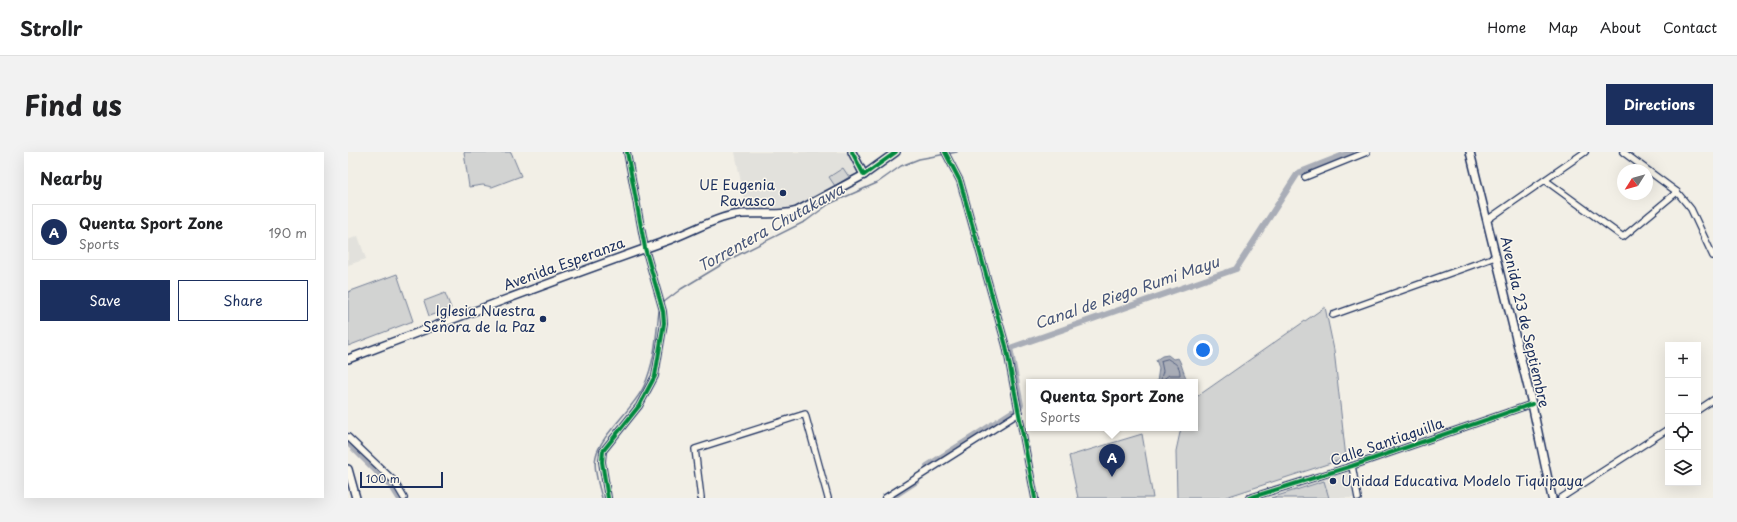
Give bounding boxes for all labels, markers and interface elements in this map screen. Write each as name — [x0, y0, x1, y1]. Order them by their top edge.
text: Strollr — [20, 14, 83, 42]
text: Home — [1487, 17, 1526, 38]
text: Map — [1548, 17, 1578, 38]
text: About — [1600, 17, 1641, 38]
text: Contact — [1663, 17, 1717, 38]
text: Find us — [24, 83, 122, 126]
button: Directions — [1606, 84, 1713, 125]
north arrow — [1617, 164, 1653, 200]
text: Nearby — [40, 165, 102, 191]
place label: UE Eugenia Ravasco — [699, 174, 775, 211]
water label: Torrentera Chutakawa — [693, 177, 848, 277]
marker: UE Eugenia Ravasco — [778, 188, 788, 198]
text: Quenta Sport Zone — [79, 211, 223, 234]
text: A — [49, 223, 59, 242]
text: 190 m — [268, 223, 307, 242]
street label: Avenida Esperanza — [500, 232, 628, 295]
text: Sports — [79, 234, 119, 253]
street label: Avenida 23 de Septiembre — [1496, 234, 1556, 410]
water label: Canal de Riego Rumi Mayu — [1031, 249, 1223, 334]
button: Save — [40, 280, 170, 321]
button: Share — [178, 280, 308, 321]
place label: Iglesia Nuestra Señora de la Paz — [422, 300, 535, 337]
marker: Iglesia Nuestra Señora de la Paz — [538, 314, 548, 324]
your location — [1193, 340, 1213, 360]
map controls — [1665, 342, 1701, 486]
button: + — [1665, 342, 1701, 378]
button: − — [1665, 378, 1701, 414]
popup — [1026, 379, 1198, 431]
text: Quenta Sport Zone — [1040, 384, 1184, 407]
text: Sports — [1040, 407, 1080, 426]
street label: Calle Santiaguilla — [1327, 412, 1446, 471]
button: locate — [1665, 414, 1701, 450]
pin: A — [1099, 444, 1125, 477]
button: layers — [1665, 450, 1701, 486]
scale bar — [360, 470, 443, 489]
text: 100 m — [366, 470, 400, 487]
place label: Unidad Educativa Modelo Tiquipaya — [1341, 470, 1583, 491]
marker: Unidad Educativa Modelo Tiquipaya — [1328, 476, 1338, 486]

